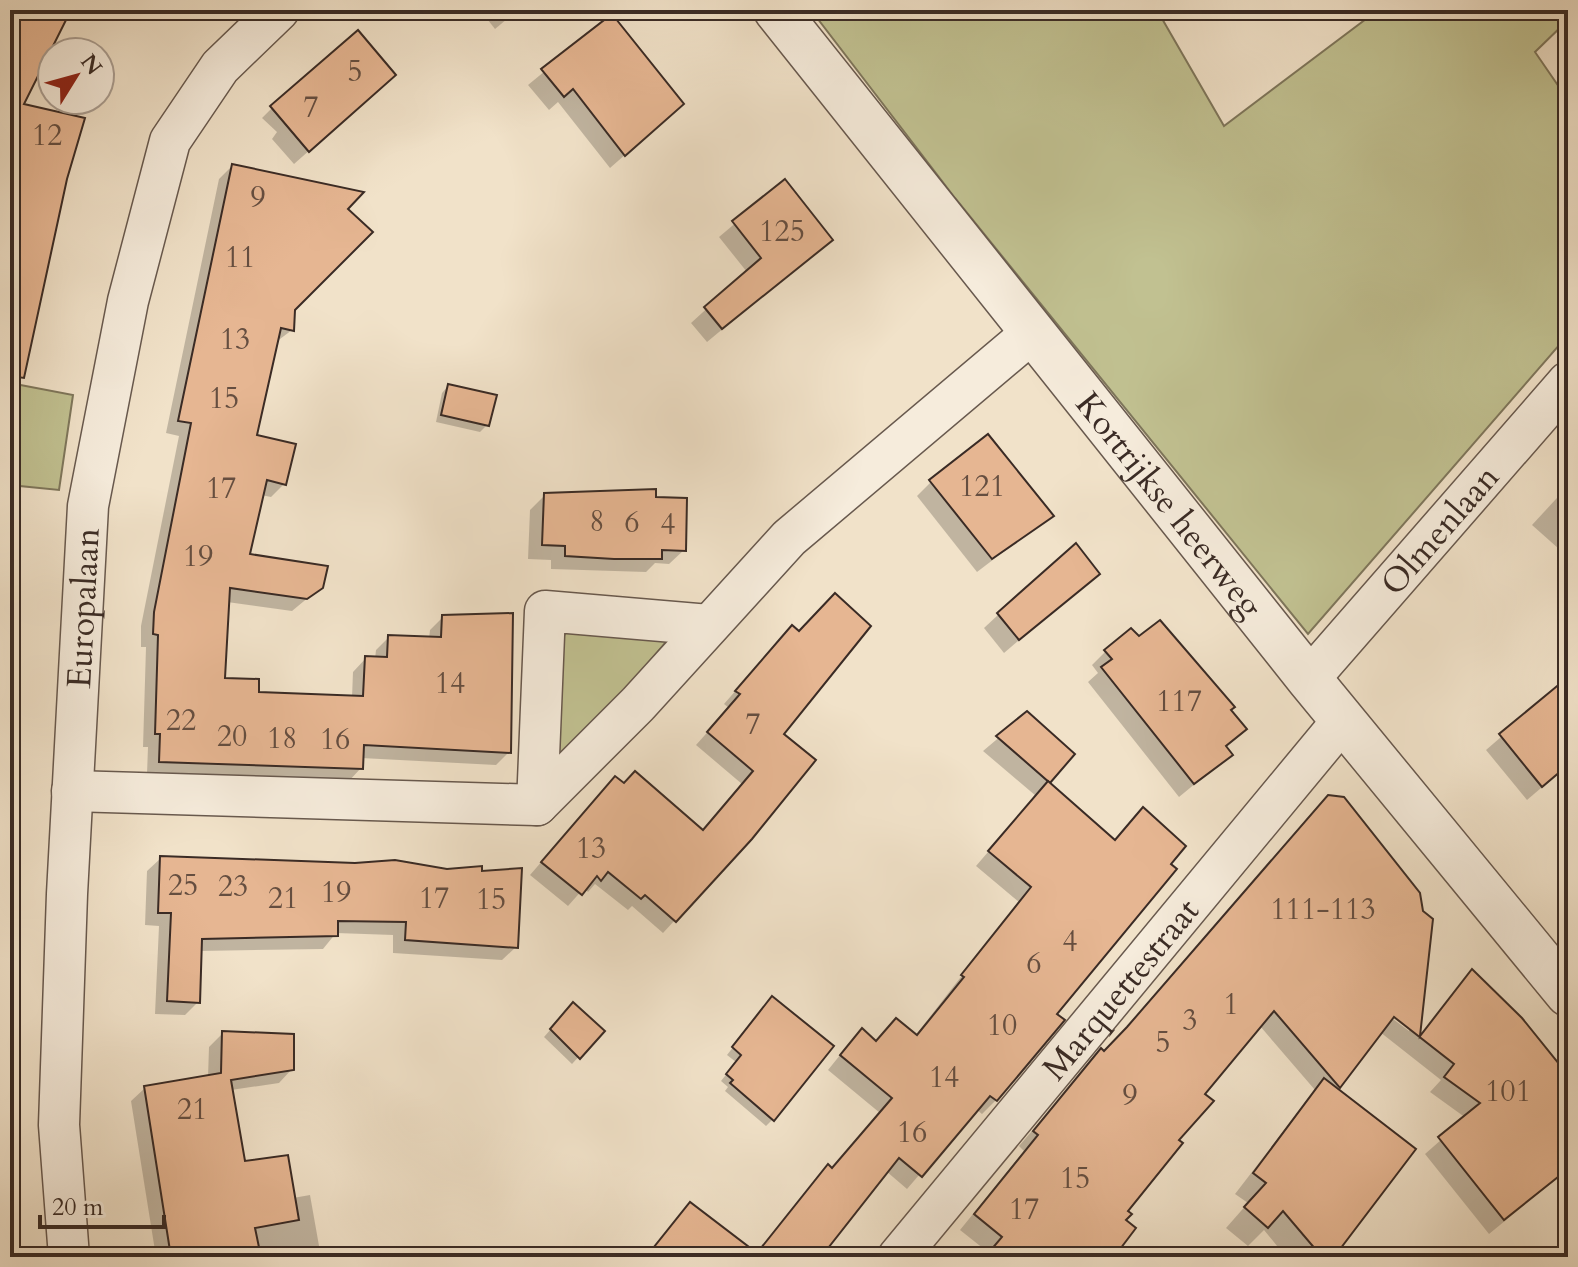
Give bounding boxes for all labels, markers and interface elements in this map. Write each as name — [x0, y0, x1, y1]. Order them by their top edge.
north arrow — [36, 36, 116, 116]
text: N — [73, 48, 109, 81]
house number: 5 — [347, 51, 363, 92]
house number: 7 — [303, 87, 319, 128]
house number: 12 — [32, 115, 62, 156]
house number: 9 — [250, 177, 266, 218]
house number: 125 — [759, 211, 805, 252]
house number: 11 — [225, 237, 255, 278]
house number: 13 — [220, 319, 250, 360]
house number: 15 — [209, 378, 239, 419]
street label: Kortrijkse heerweg — [1065, 383, 1273, 627]
street label: Olmenlaan — [1370, 455, 1509, 605]
house number: 121 — [959, 466, 1005, 507]
house number: 17 — [206, 468, 236, 509]
house number: 8 — [589, 501, 605, 542]
house number: 6 — [624, 502, 640, 543]
house number: 4 — [660, 504, 676, 545]
street label: Europalaan — [56, 527, 111, 689]
house number: 19 — [183, 536, 213, 577]
house number: 14 — [435, 663, 465, 704]
house number: 117 — [1156, 681, 1202, 722]
house number: 22 — [166, 700, 196, 741]
house number: 7 — [745, 704, 761, 745]
house number: 20 — [217, 716, 247, 757]
house number: 18 — [267, 718, 297, 759]
house number: 16 — [320, 719, 350, 760]
house number: 13 — [576, 828, 606, 869]
house number: 25 — [168, 865, 198, 906]
house number: 23 — [218, 866, 248, 907]
house number: 19 — [321, 872, 351, 913]
house number: 21 — [268, 878, 298, 919]
house number: 17 — [419, 878, 449, 919]
house number: 15 — [476, 879, 506, 920]
street label: Marquettestraat — [1032, 889, 1210, 1090]
house number: 111-113 — [1270, 889, 1376, 930]
house number: 4 — [1062, 921, 1078, 962]
house number: 6 — [1026, 943, 1042, 984]
house number: 1 — [1223, 984, 1239, 1025]
house number: 3 — [1182, 1000, 1198, 1041]
house number: 10 — [987, 1005, 1017, 1046]
house number: 5 — [1155, 1022, 1171, 1063]
house number: 14 — [929, 1057, 959, 1098]
house number: 101 — [1485, 1071, 1531, 1112]
house number: 9 — [1122, 1075, 1138, 1116]
house number: 21 — [177, 1089, 207, 1130]
house number: 16 — [897, 1112, 927, 1153]
house number: 15 — [1060, 1158, 1090, 1199]
scale bar — [40, 1179, 164, 1229]
house number: 17 — [1009, 1189, 1039, 1230]
text: 20 m — [52, 1191, 104, 1224]

